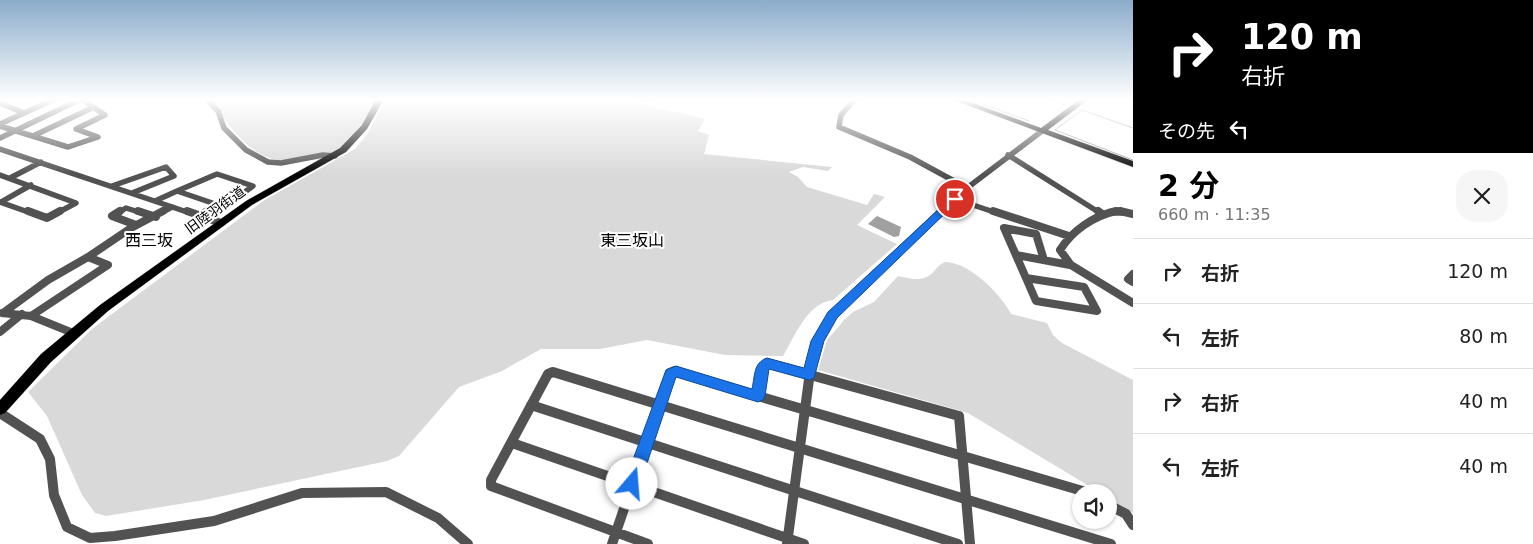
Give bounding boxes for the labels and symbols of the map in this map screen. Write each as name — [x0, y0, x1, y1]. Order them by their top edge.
pin — [934, 178, 976, 220]
street label: 旧陸羽街道 — [182, 183, 248, 237]
district label: 西三坂 — [125, 231, 173, 250]
district label: 東三坂山 — [600, 231, 664, 250]
position arrow — [605, 457, 657, 509]

